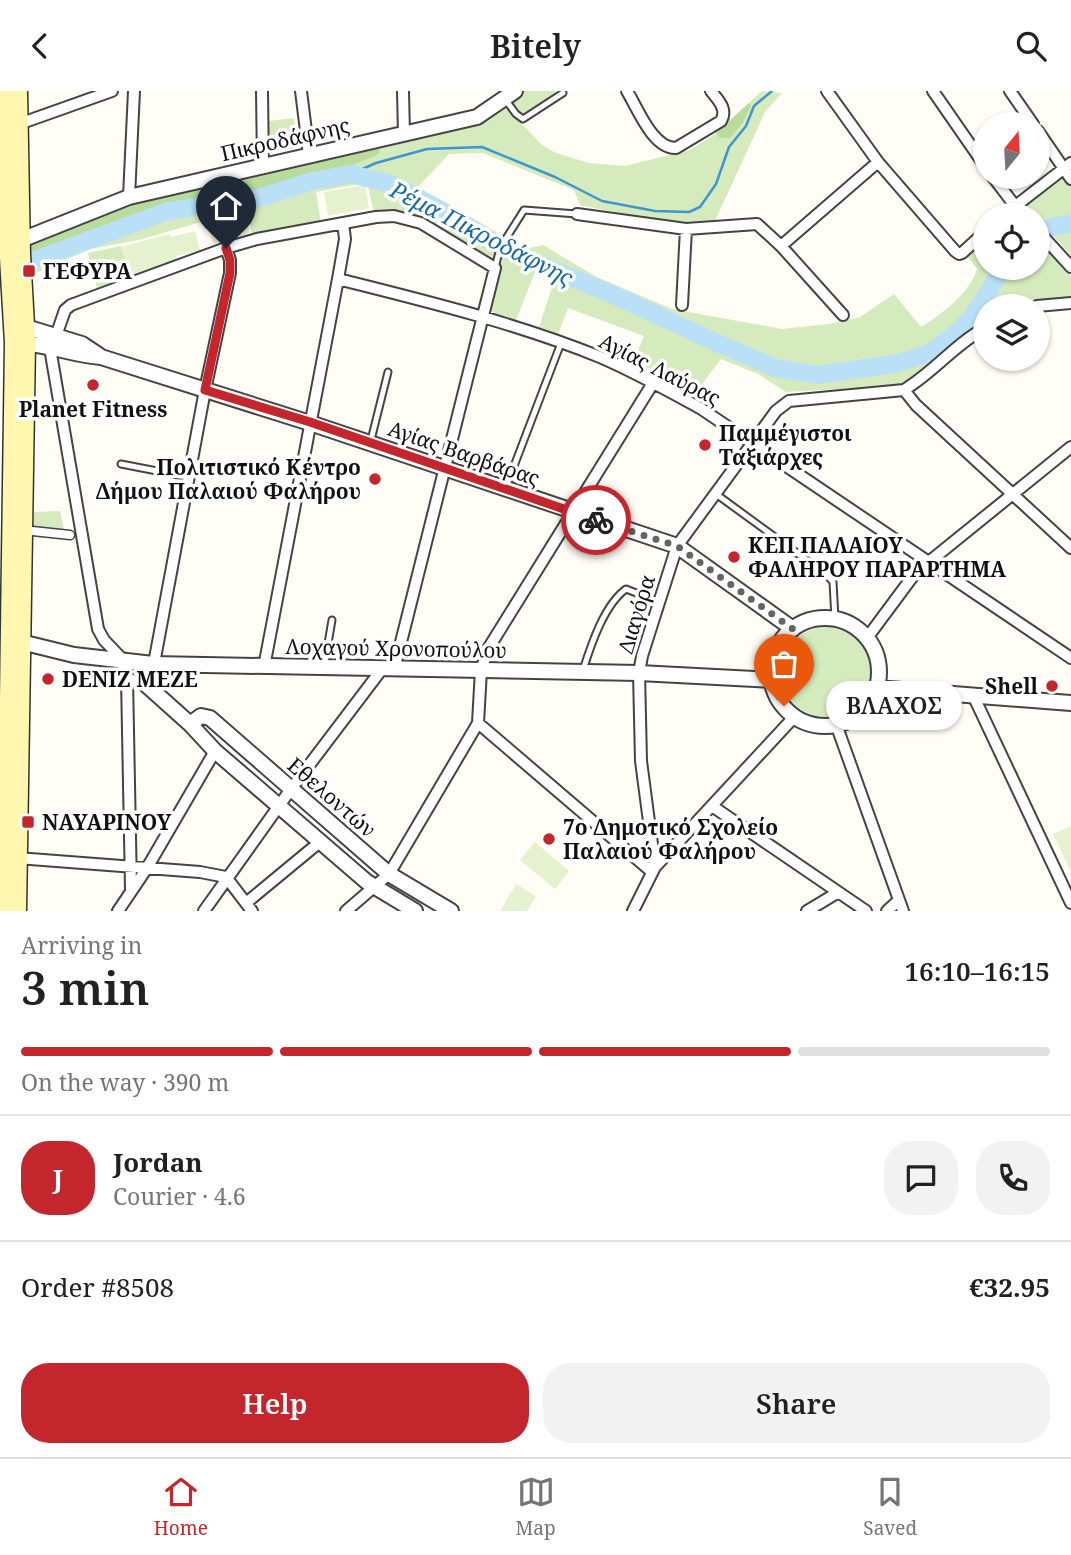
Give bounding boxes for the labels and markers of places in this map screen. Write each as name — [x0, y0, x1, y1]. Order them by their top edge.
pin — [196, 176, 256, 248]
place label: ΓΕΦΥΡΑ — [43, 257, 132, 285]
marker: ΓΕΦΥΡΑ — [21, 263, 37, 279]
marker: Planet Fitness — [85, 377, 101, 393]
place label: Planet Fitness — [19, 395, 167, 423]
place label: Παμμέγιστοι Ταξιάρχες — [719, 419, 852, 471]
marker: Παμμέγιστοι Ταξιάρχες — [697, 437, 713, 453]
place label: Πολιτιστικό Κέντρο Δήμου Παλαιού Φαλήρου — [96, 453, 361, 505]
marker: Πολιτιστικό Κέντρο Δήμου Παλαιού Φαλήρου — [367, 471, 383, 487]
place label: ΚΕΠ ΠΑΛΑΙΟΥ ΦΑΛΗΡΟΥ ΠΑΡΑΡΤΗΜΑ — [748, 531, 1006, 583]
marker: ΚΕΠ ΠΑΛΑΙΟΥ ΦΑΛΗΡΟΥ ΠΑΡΑΡΤΗΜΑ — [726, 549, 742, 565]
pin — [754, 634, 814, 706]
place label: DENIZ MEZE — [62, 665, 198, 693]
marker: DENIZ MEZE — [40, 671, 56, 687]
place label: Shell — [985, 672, 1039, 700]
marker: Shell — [1044, 678, 1060, 694]
callout: ΒΛΑΧΟΣ — [826, 681, 962, 731]
place label: ΝΑΥΑΡΙΝΟΥ — [42, 808, 172, 836]
place label: 7ο Δημοτικό Σχολείο Παλαιού Φαλήρου — [563, 813, 778, 865]
marker: ΝΑΥΑΡΙΝΟΥ — [20, 814, 36, 830]
marker: 7ο Δημοτικό Σχολείο Παλαιού Φαλήρου — [541, 831, 557, 847]

